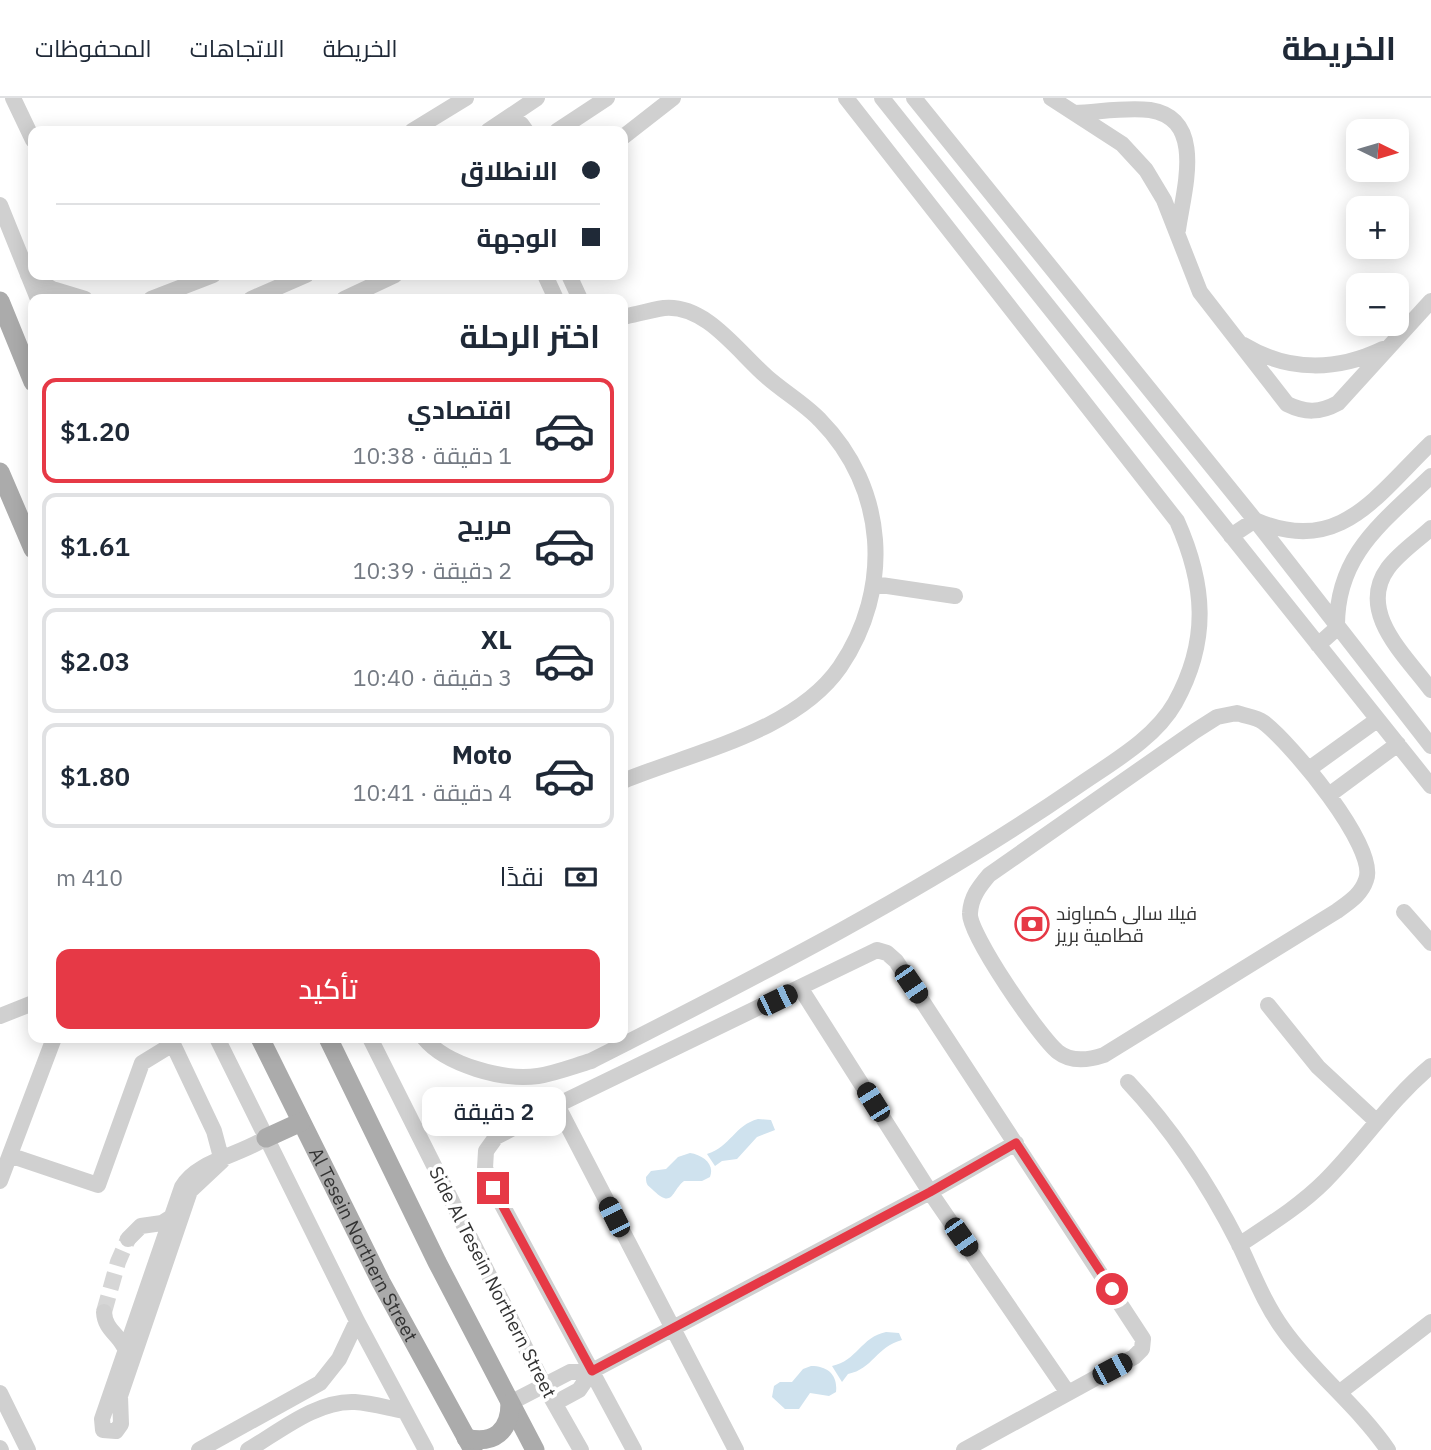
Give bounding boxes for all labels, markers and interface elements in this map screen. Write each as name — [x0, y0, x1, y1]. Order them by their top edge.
text: الخريطة — [1282, 26, 1396, 69]
text: المحفوظات — [35, 32, 152, 64]
text: الاتجاهات — [190, 32, 285, 64]
text: الخريطة — [323, 32, 398, 64]
north arrow — [1346, 119, 1409, 182]
map controls — [1346, 119, 1409, 336]
text: الانطلاق — [460, 153, 558, 187]
button: + — [1346, 196, 1409, 259]
text: الوجهة — [477, 220, 558, 254]
button: − — [1346, 273, 1409, 336]
text: اختر الرحلة — [459, 315, 600, 357]
text: اقتصادي — [407, 392, 512, 426]
icon: car — [533, 399, 596, 462]
text: $1.20 — [60, 414, 130, 448]
text: 1 دقيقة · 10:38 — [353, 440, 512, 470]
text: مريح — [457, 507, 512, 541]
icon: car — [533, 514, 596, 577]
text: $1.61 — [60, 529, 130, 563]
text: 2 دقيقة · 10:39 — [353, 555, 512, 585]
text: XL — [481, 622, 512, 656]
icon: car — [533, 629, 596, 692]
text: $2.03 — [60, 644, 130, 678]
text: 3 دقيقة · 10:40 — [353, 662, 512, 692]
text: Moto — [452, 737, 512, 771]
icon: car — [533, 744, 596, 807]
text: $1.80 — [60, 759, 130, 793]
text: 4 دقيقة · 10:41 — [353, 777, 512, 807]
icon: cash — [562, 858, 600, 896]
text: نقدًا — [500, 859, 544, 893]
text: 410 m — [56, 862, 123, 892]
place label: فيلا سالى كمباوند قطامية بريز — [1055, 901, 1197, 947]
bank icon: فيلا سالى كمباوند قطامية بريز — [1013, 905, 1051, 943]
button: تأكيد — [56, 949, 600, 1029]
car — [891, 961, 932, 1007]
car — [754, 981, 801, 1019]
car — [853, 1079, 894, 1125]
callout: 2 دقيقة — [421, 1086, 565, 1136]
text: 2 دقيقة — [454, 1096, 534, 1126]
street label: Al Tesein Northern Street — [304, 1143, 423, 1346]
street label: Side Al Tesein Northern Street — [424, 1162, 562, 1402]
route end — [477, 1172, 509, 1204]
car — [596, 1194, 633, 1240]
car — [941, 1214, 982, 1260]
route start — [1096, 1273, 1128, 1305]
car — [1089, 1350, 1136, 1388]

